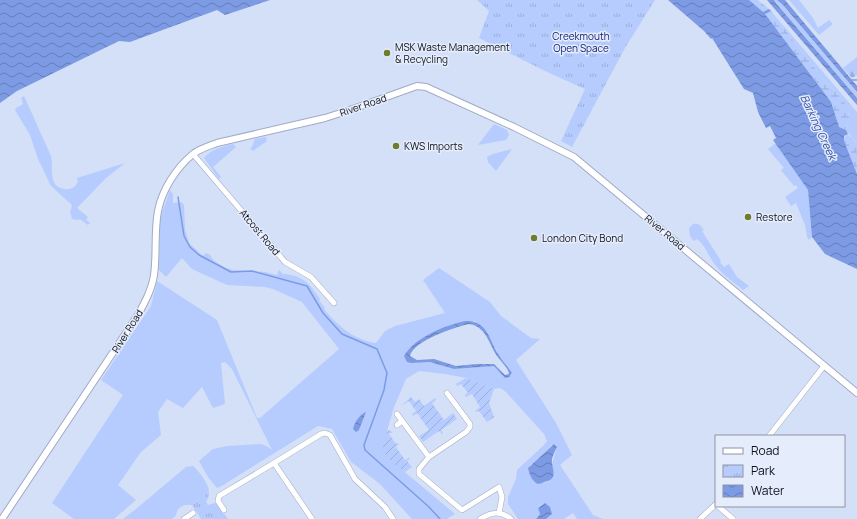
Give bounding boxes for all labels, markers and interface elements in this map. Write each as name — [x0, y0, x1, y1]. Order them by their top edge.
park label: Creekmouth Open Space — [552, 29, 610, 55]
place label: MSK Waste Management & Recycling — [395, 40, 510, 66]
marker: MSK Waste Management & Recycling — [382, 48, 392, 58]
street label: River Road — [338, 90, 388, 120]
water label: Barking Creek — [797, 92, 841, 163]
place label: KWS Imports — [404, 139, 463, 153]
marker: KWS Imports — [391, 141, 401, 151]
street label: Atcost Road — [237, 206, 283, 258]
place label: Restore — [756, 210, 793, 224]
street label: River Road — [642, 211, 688, 253]
marker: Restore — [743, 212, 753, 222]
place label: London City Bond — [542, 231, 623, 245]
marker: London City Bond — [529, 233, 539, 243]
street label: River Road — [108, 307, 146, 355]
legend — [715, 435, 845, 507]
text: Road — [751, 442, 779, 459]
text: Park — [751, 462, 776, 479]
text: Water — [751, 482, 785, 499]

